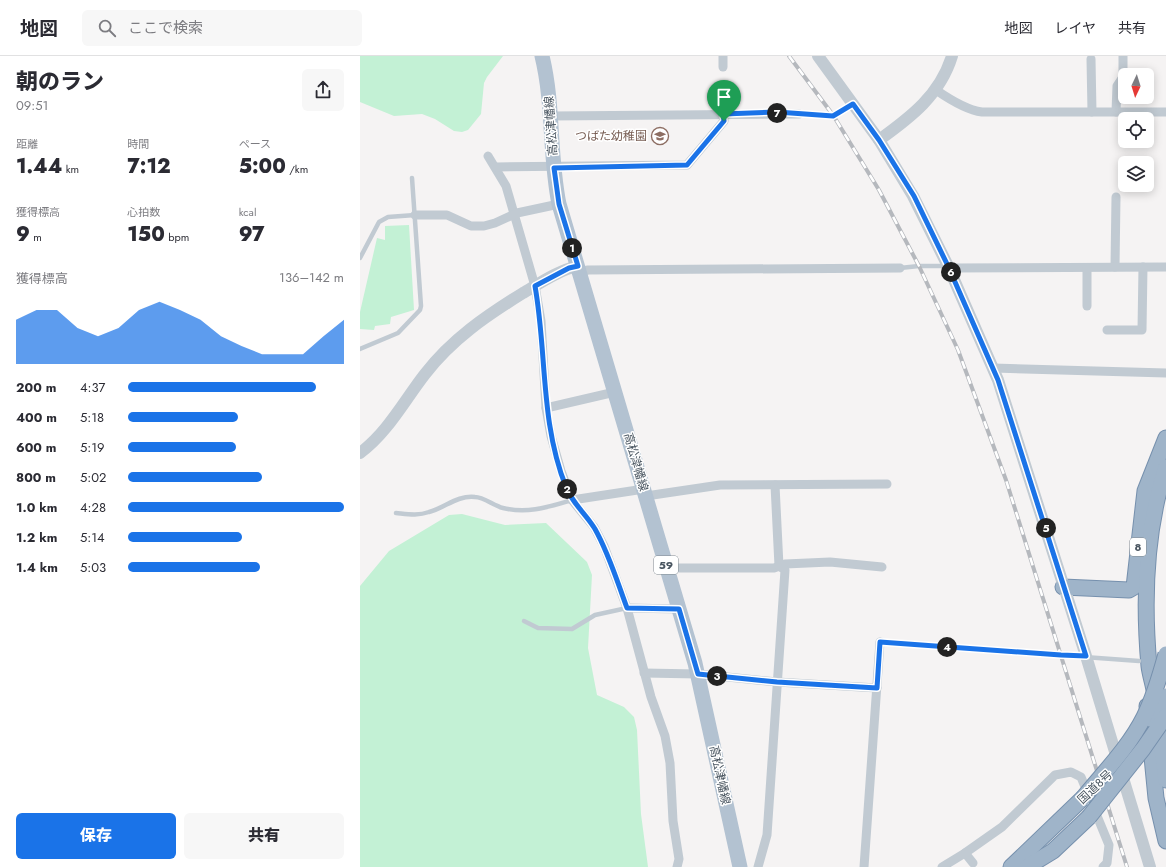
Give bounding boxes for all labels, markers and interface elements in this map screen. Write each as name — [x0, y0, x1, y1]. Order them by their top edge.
search box — [82, 10, 362, 46]
text: 地図 — [20, 15, 58, 42]
icon: search — [96, 17, 118, 39]
text: ここで検索 — [128, 17, 203, 39]
text: 地図 — [1004, 18, 1032, 38]
text: レイヤ — [1054, 18, 1096, 38]
text: 共有 — [1118, 18, 1146, 38]
text: 朝のラン — [16, 65, 104, 97]
north arrow — [1118, 68, 1154, 104]
map controls — [1118, 68, 1154, 192]
button: share — [302, 69, 344, 111]
pin — [707, 80, 741, 121]
icon: arrive — [713, 86, 735, 108]
street label: 高松津幡線 — [540, 95, 562, 157]
text: 09:51 — [16, 96, 48, 115]
pin: 7 — [767, 103, 787, 123]
text: 7 — [774, 105, 780, 121]
button: locate — [1118, 112, 1154, 148]
school or university icon: つばた幼稚園 — [650, 126, 670, 146]
place label: つばた幼稚園 — [575, 127, 647, 145]
text: 距離 — [16, 136, 38, 152]
text: 時間 — [127, 136, 149, 152]
text: ペース — [239, 136, 271, 152]
text: 1.44 — [16, 152, 62, 181]
text: 7:12 — [127, 152, 171, 181]
text: 5:00 — [239, 152, 286, 181]
button: layers — [1118, 156, 1154, 192]
text: km — [62, 161, 79, 177]
text: /km — [286, 161, 308, 177]
text: 獲得標高 — [16, 204, 60, 220]
text: 心拍数 — [127, 204, 160, 220]
text: kcal — [239, 204, 256, 220]
text: 9 — [16, 220, 30, 249]
text: 150 — [127, 220, 165, 249]
text: 97 — [239, 220, 265, 249]
text: m — [30, 229, 42, 245]
text: bpm — [165, 229, 189, 245]
pin: 1 — [562, 238, 582, 258]
text: 1 — [569, 240, 575, 256]
pin: 6 — [941, 262, 961, 282]
text: 6 — [947, 264, 955, 280]
text: 136–142 m — [279, 268, 344, 287]
text: 獲得標高 — [16, 269, 68, 288]
text: 200 m — [16, 378, 56, 397]
text: 4:37 — [80, 378, 105, 397]
text: 400 m — [16, 408, 57, 427]
text: 5:18 — [80, 408, 104, 427]
street label: 高松津幡線 — [619, 431, 653, 493]
text: 600 m — [16, 438, 56, 457]
text: 5:19 — [80, 438, 105, 457]
text: 800 m — [16, 468, 56, 487]
text: 5:02 — [80, 468, 106, 487]
pin: 2 — [557, 479, 577, 499]
text: 2 — [563, 481, 571, 497]
text: 1.0 km — [16, 498, 57, 517]
text: 4:28 — [80, 498, 106, 517]
pin: 5 — [1036, 518, 1056, 538]
text: 5 — [1042, 520, 1050, 536]
text: 1.2 km — [16, 528, 57, 547]
text: 5:14 — [80, 528, 105, 547]
road number: 8 — [1130, 538, 1146, 556]
road number: 59 — [654, 556, 678, 574]
text: 1.4 km — [16, 558, 58, 577]
text: 5:03 — [80, 558, 106, 577]
pin: 4 — [937, 637, 957, 657]
text: 4 — [943, 639, 951, 655]
pin: 3 — [707, 666, 727, 686]
text: 3 — [714, 668, 720, 684]
street label: 高松津幡線 — [705, 744, 735, 806]
street label: 国道8号 — [1073, 766, 1117, 808]
button: 保存 — [16, 813, 176, 859]
button: 共有 — [184, 813, 344, 859]

